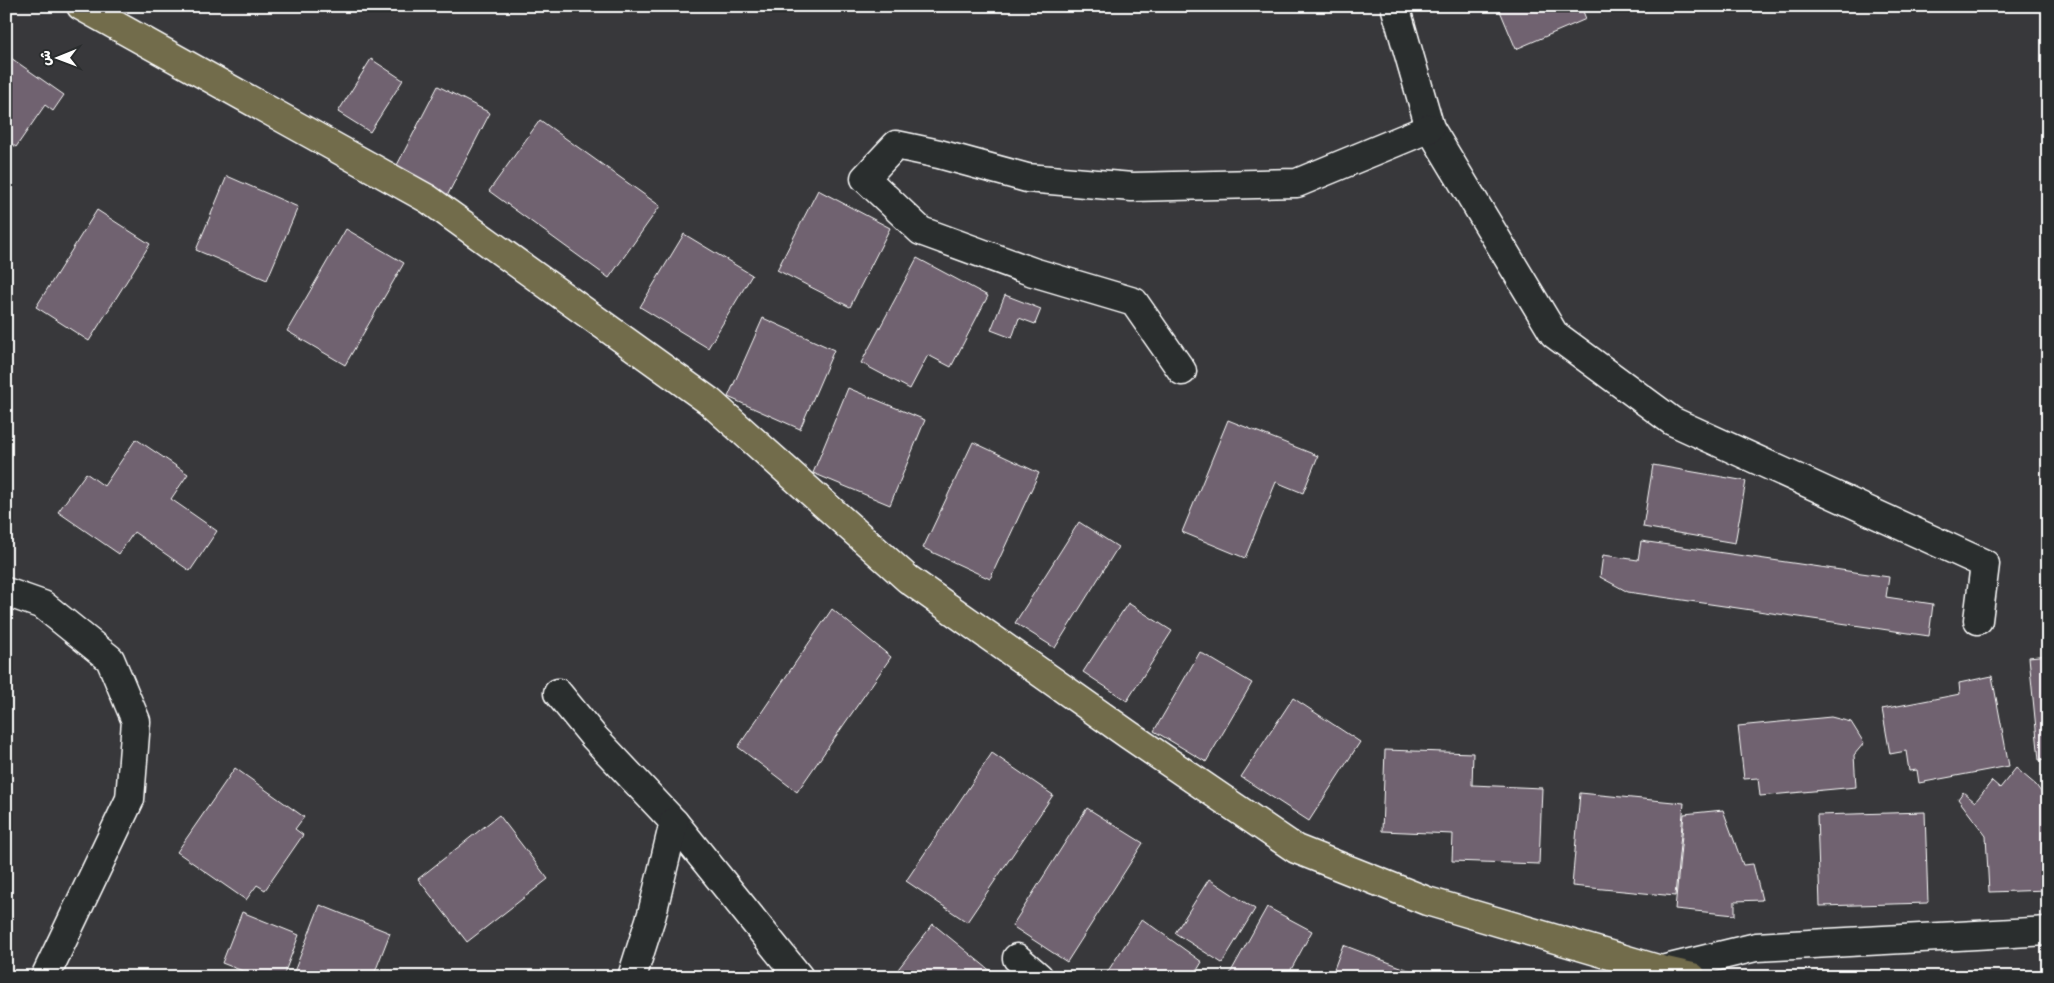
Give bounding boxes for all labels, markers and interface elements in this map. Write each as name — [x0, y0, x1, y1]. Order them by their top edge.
north arrow — [32, 32, 82, 82]
text: ش — [37, 50, 54, 66]

